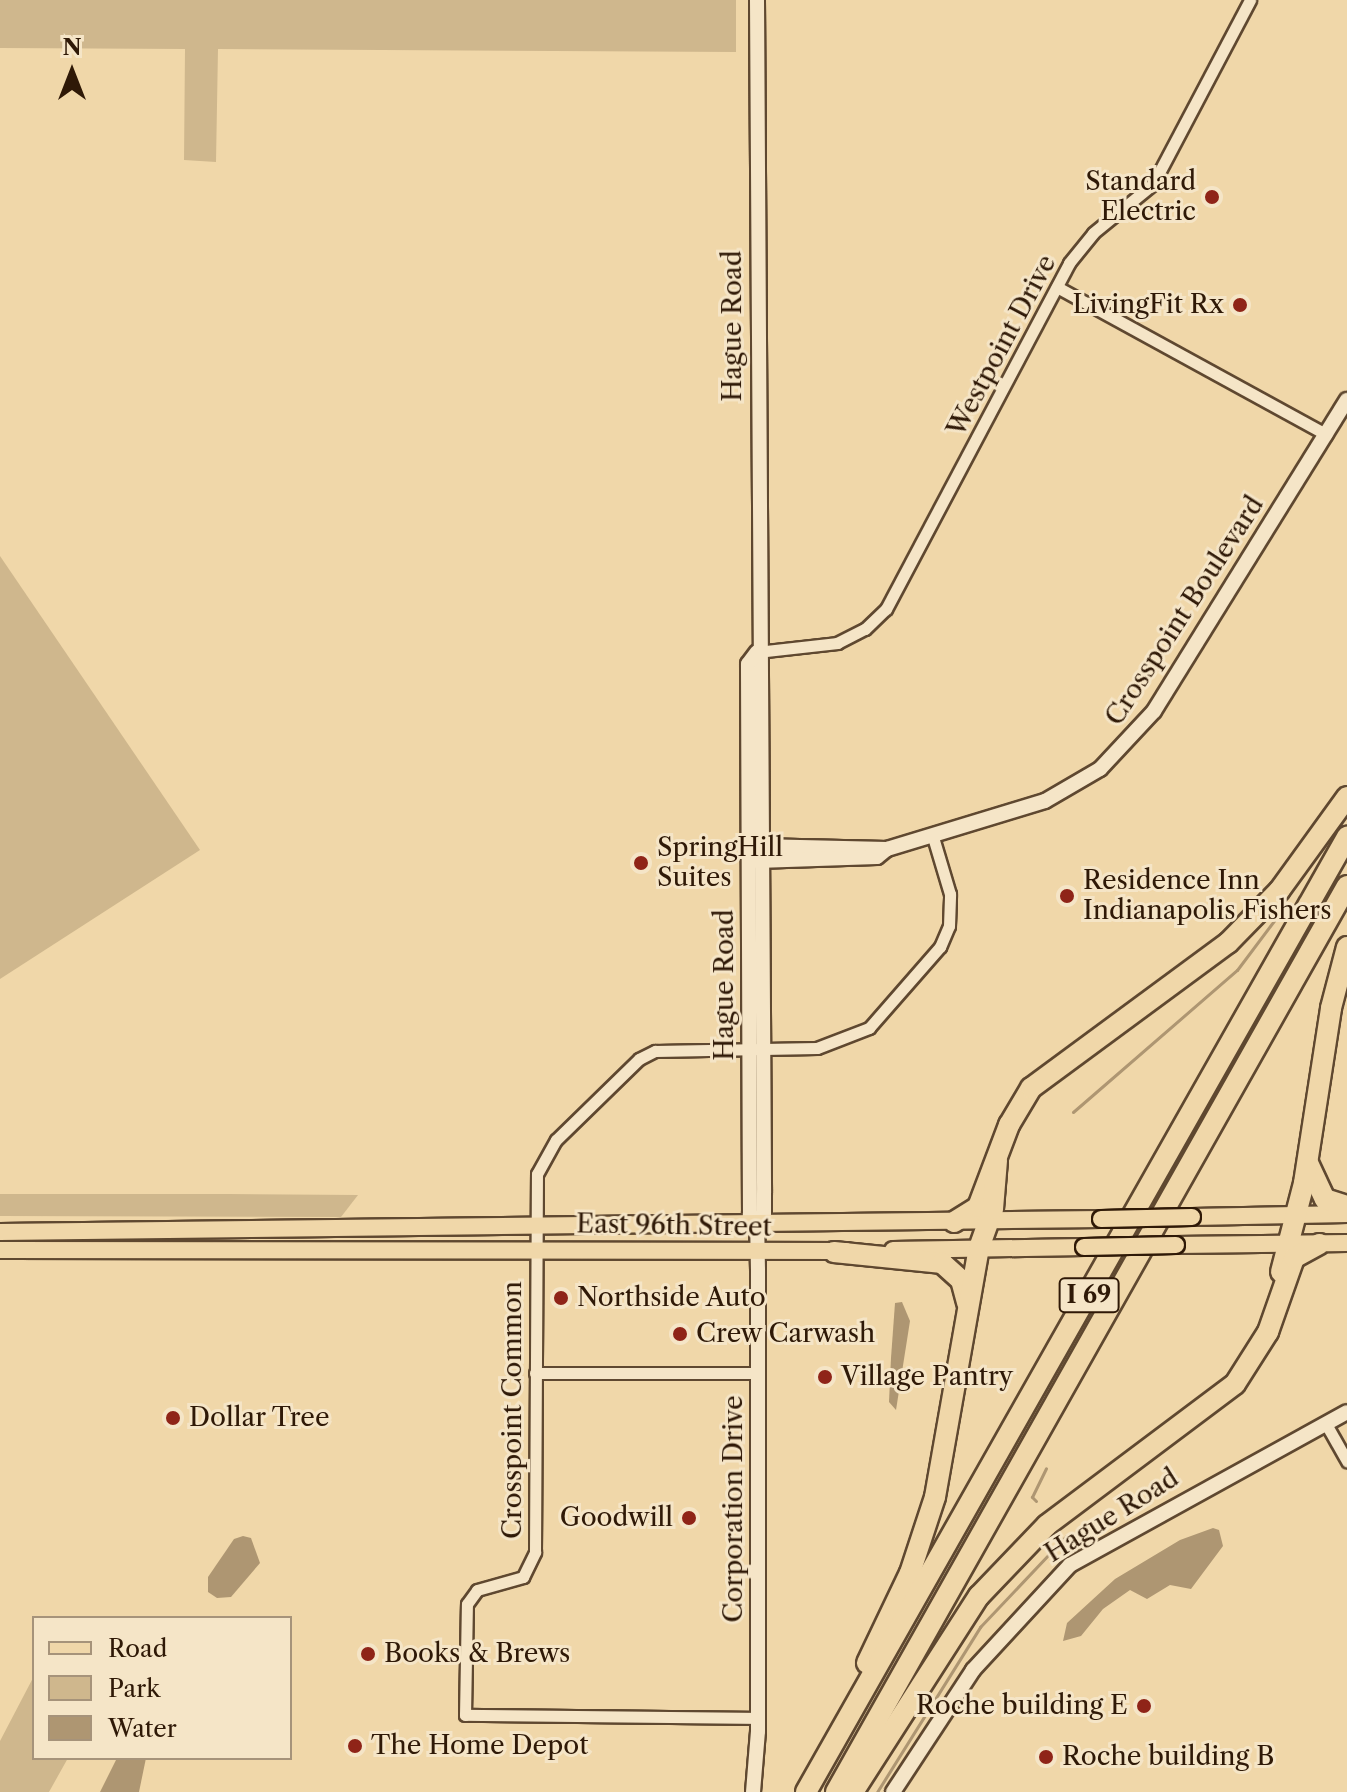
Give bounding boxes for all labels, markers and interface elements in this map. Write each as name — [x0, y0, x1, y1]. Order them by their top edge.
north arrow — [32, 32, 112, 112]
text: N — [62, 34, 82, 61]
place label: Standard Electric — [1085, 166, 1196, 228]
marker: Standard Electric — [1203, 188, 1221, 206]
street label: Hague Road — [717, 250, 749, 402]
street label: Westpoint Drive — [941, 250, 1063, 442]
place label: LivingFit Rx — [1072, 289, 1224, 321]
marker: LivingFit Rx — [1231, 296, 1249, 314]
street label: Crosspoint Boulevard — [1099, 491, 1271, 731]
place label: SpringHill Suites — [657, 832, 783, 894]
marker: SpringHill Suites — [632, 854, 650, 872]
place label: Residence Inn Indianapolis Fishers — [1083, 865, 1332, 926]
marker: Residence Inn Indianapolis Fishers — [1058, 887, 1076, 905]
street label: Hague Road — [709, 909, 741, 1061]
street label: East 96th Street — [576, 1209, 772, 1243]
road number: I 69 — [1057, 1275, 1121, 1315]
street label: Crosspoint Common — [497, 1281, 529, 1539]
place label: Northside Auto — [577, 1282, 767, 1314]
marker: Northside Auto — [552, 1289, 570, 1307]
place label: Crew Carwash — [696, 1318, 876, 1350]
marker: Crew Carwash — [671, 1325, 689, 1343]
place label: Village Pantry — [841, 1361, 1013, 1393]
marker: Village Pantry — [816, 1368, 834, 1386]
street label: Corporation Drive — [718, 1395, 750, 1623]
place label: Dollar Tree — [189, 1402, 331, 1434]
marker: Dollar Tree — [164, 1409, 182, 1427]
street label: Hague Road — [1040, 1463, 1184, 1569]
place label: Goodwill — [560, 1502, 673, 1534]
marker: Goodwill — [680, 1509, 698, 1527]
legend — [32, 1616, 292, 1760]
text: Road — [108, 1634, 167, 1663]
place label: Books & Brews — [384, 1638, 570, 1670]
marker: Books & Brews — [359, 1645, 377, 1663]
text: Park — [108, 1674, 160, 1703]
place label: Roche building E — [916, 1690, 1128, 1722]
marker: Roche building E — [1135, 1697, 1153, 1715]
text: Water — [108, 1714, 177, 1743]
place label: The Home Depot — [371, 1730, 588, 1762]
marker: The Home Depot — [346, 1737, 364, 1755]
place label: Roche building B — [1062, 1741, 1274, 1773]
marker: Roche building B — [1037, 1748, 1055, 1766]

